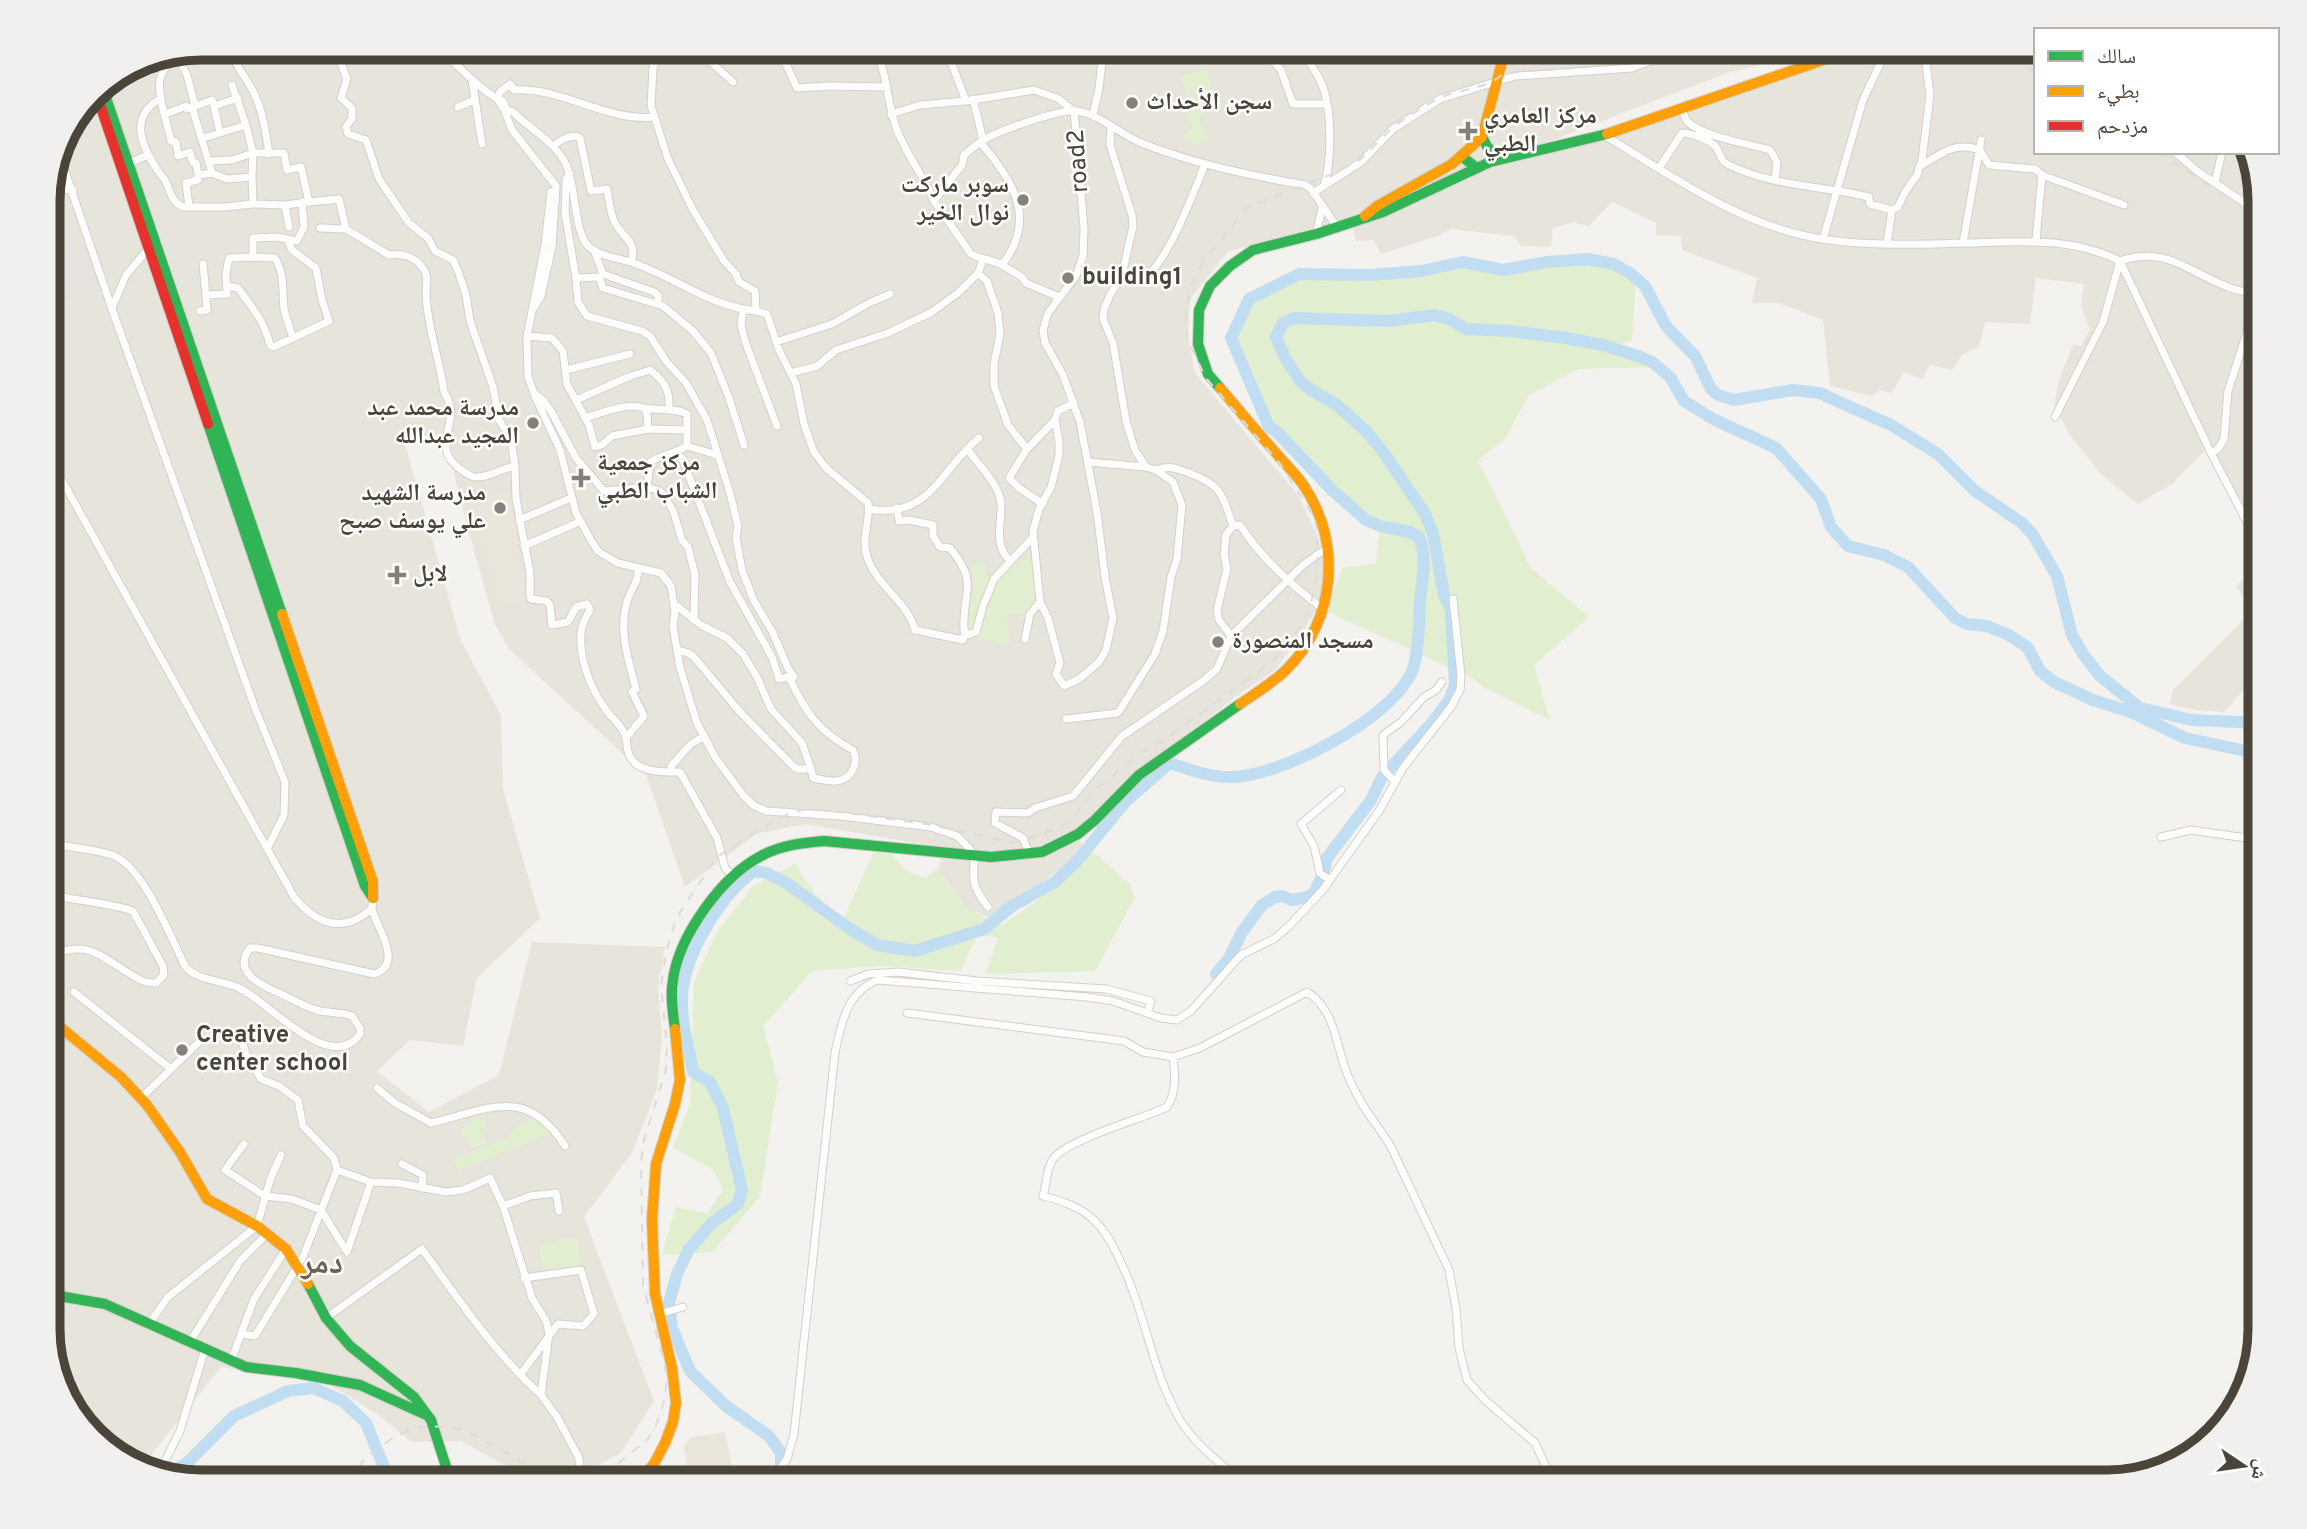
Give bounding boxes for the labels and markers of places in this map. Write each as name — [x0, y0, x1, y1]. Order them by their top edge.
place label: سجن الأحداث — [1146, 87, 1272, 118]
marker: سجن الأحداث — [1124, 95, 1140, 111]
place label: مركز العامري الطبي — [1484, 102, 1597, 162]
marker: مركز العامري الطبي — [1458, 121, 1478, 141]
place label: سوبر ماركت نوال الخير — [901, 171, 1009, 229]
marker: سوبر ماركت نوال الخير — [1015, 192, 1031, 208]
place label: building1 — [1082, 263, 1182, 293]
marker: building1 — [1060, 270, 1076, 286]
place label: مدرسة محمد عبد المجيد عبدالله — [367, 394, 519, 452]
marker: مدرسة محمد عبد المجيد عبدالله — [525, 415, 541, 431]
place label: مركز جمعية الشباب الطبي — [597, 449, 718, 509]
marker: مركز جمعية الشباب الطبي — [571, 468, 591, 488]
place label: مدرسة الشهيد علي يوسف صبح — [339, 479, 486, 539]
marker: مدرسة الشهيد علي يوسف صبح — [492, 500, 508, 516]
place label: لابل — [413, 560, 448, 590]
marker: لابل — [387, 565, 407, 585]
place label: مسجد المنصورة — [1232, 627, 1374, 657]
marker: مسجد المنصورة — [1210, 634, 1226, 650]
place label: Creative center school — [196, 1021, 348, 1079]
marker: Creative center school — [174, 1042, 190, 1058]

